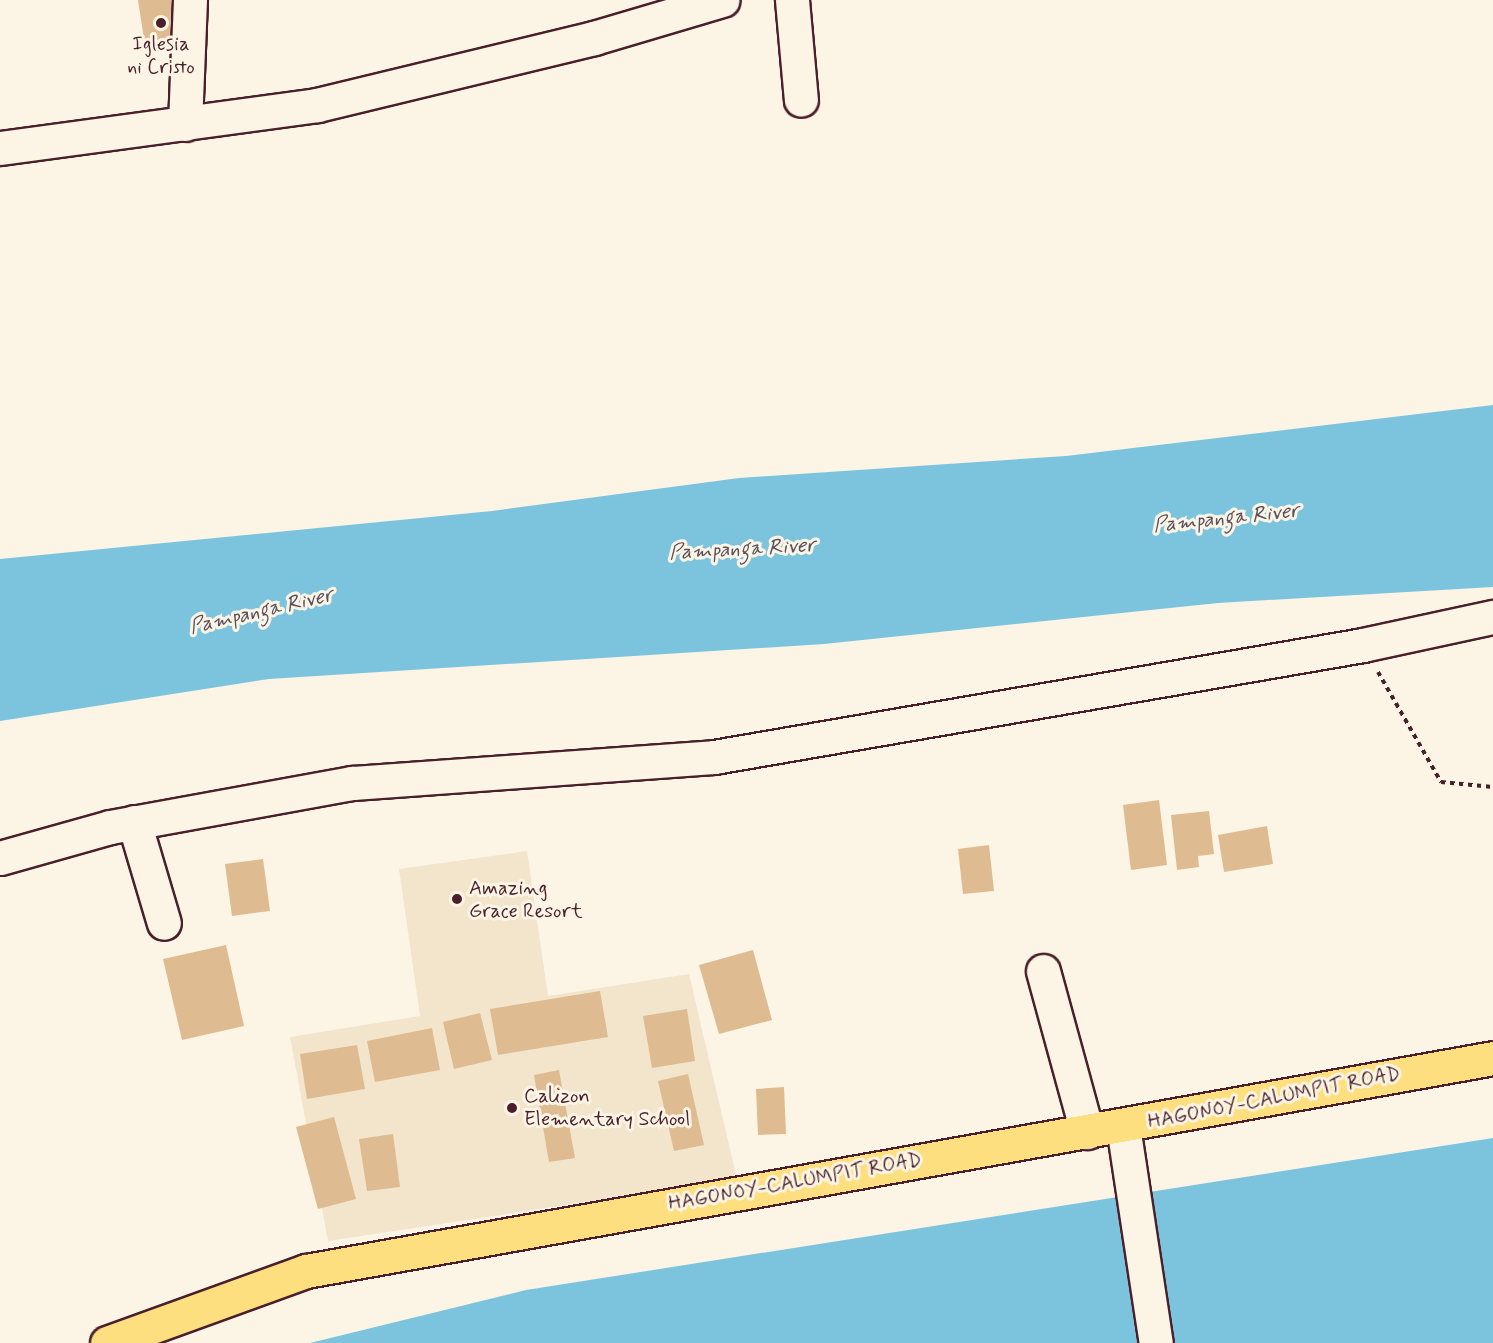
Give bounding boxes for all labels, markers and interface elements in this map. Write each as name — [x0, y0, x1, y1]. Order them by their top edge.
marker: Iglesia ni Cristo — [154, 16, 168, 30]
place label: Iglesia ni Cristo — [127, 33, 195, 80]
water label: Pampanga River — [1152, 498, 1300, 538]
water label: Pampanga River — [669, 533, 815, 565]
water label: Pampanga River — [187, 582, 335, 640]
place label: Amazing Grace Resort — [469, 876, 583, 923]
marker: Amazing Grace Resort — [450, 892, 464, 906]
street label: HAGONOY-CALUMPIT ROAD — [1147, 1062, 1401, 1134]
place label: Calizon Elementary School — [524, 1084, 690, 1131]
marker: Calizon Elementary School — [505, 1101, 519, 1115]
street label: HAGONOY-CALUMPIT ROAD — [668, 1148, 922, 1216]

